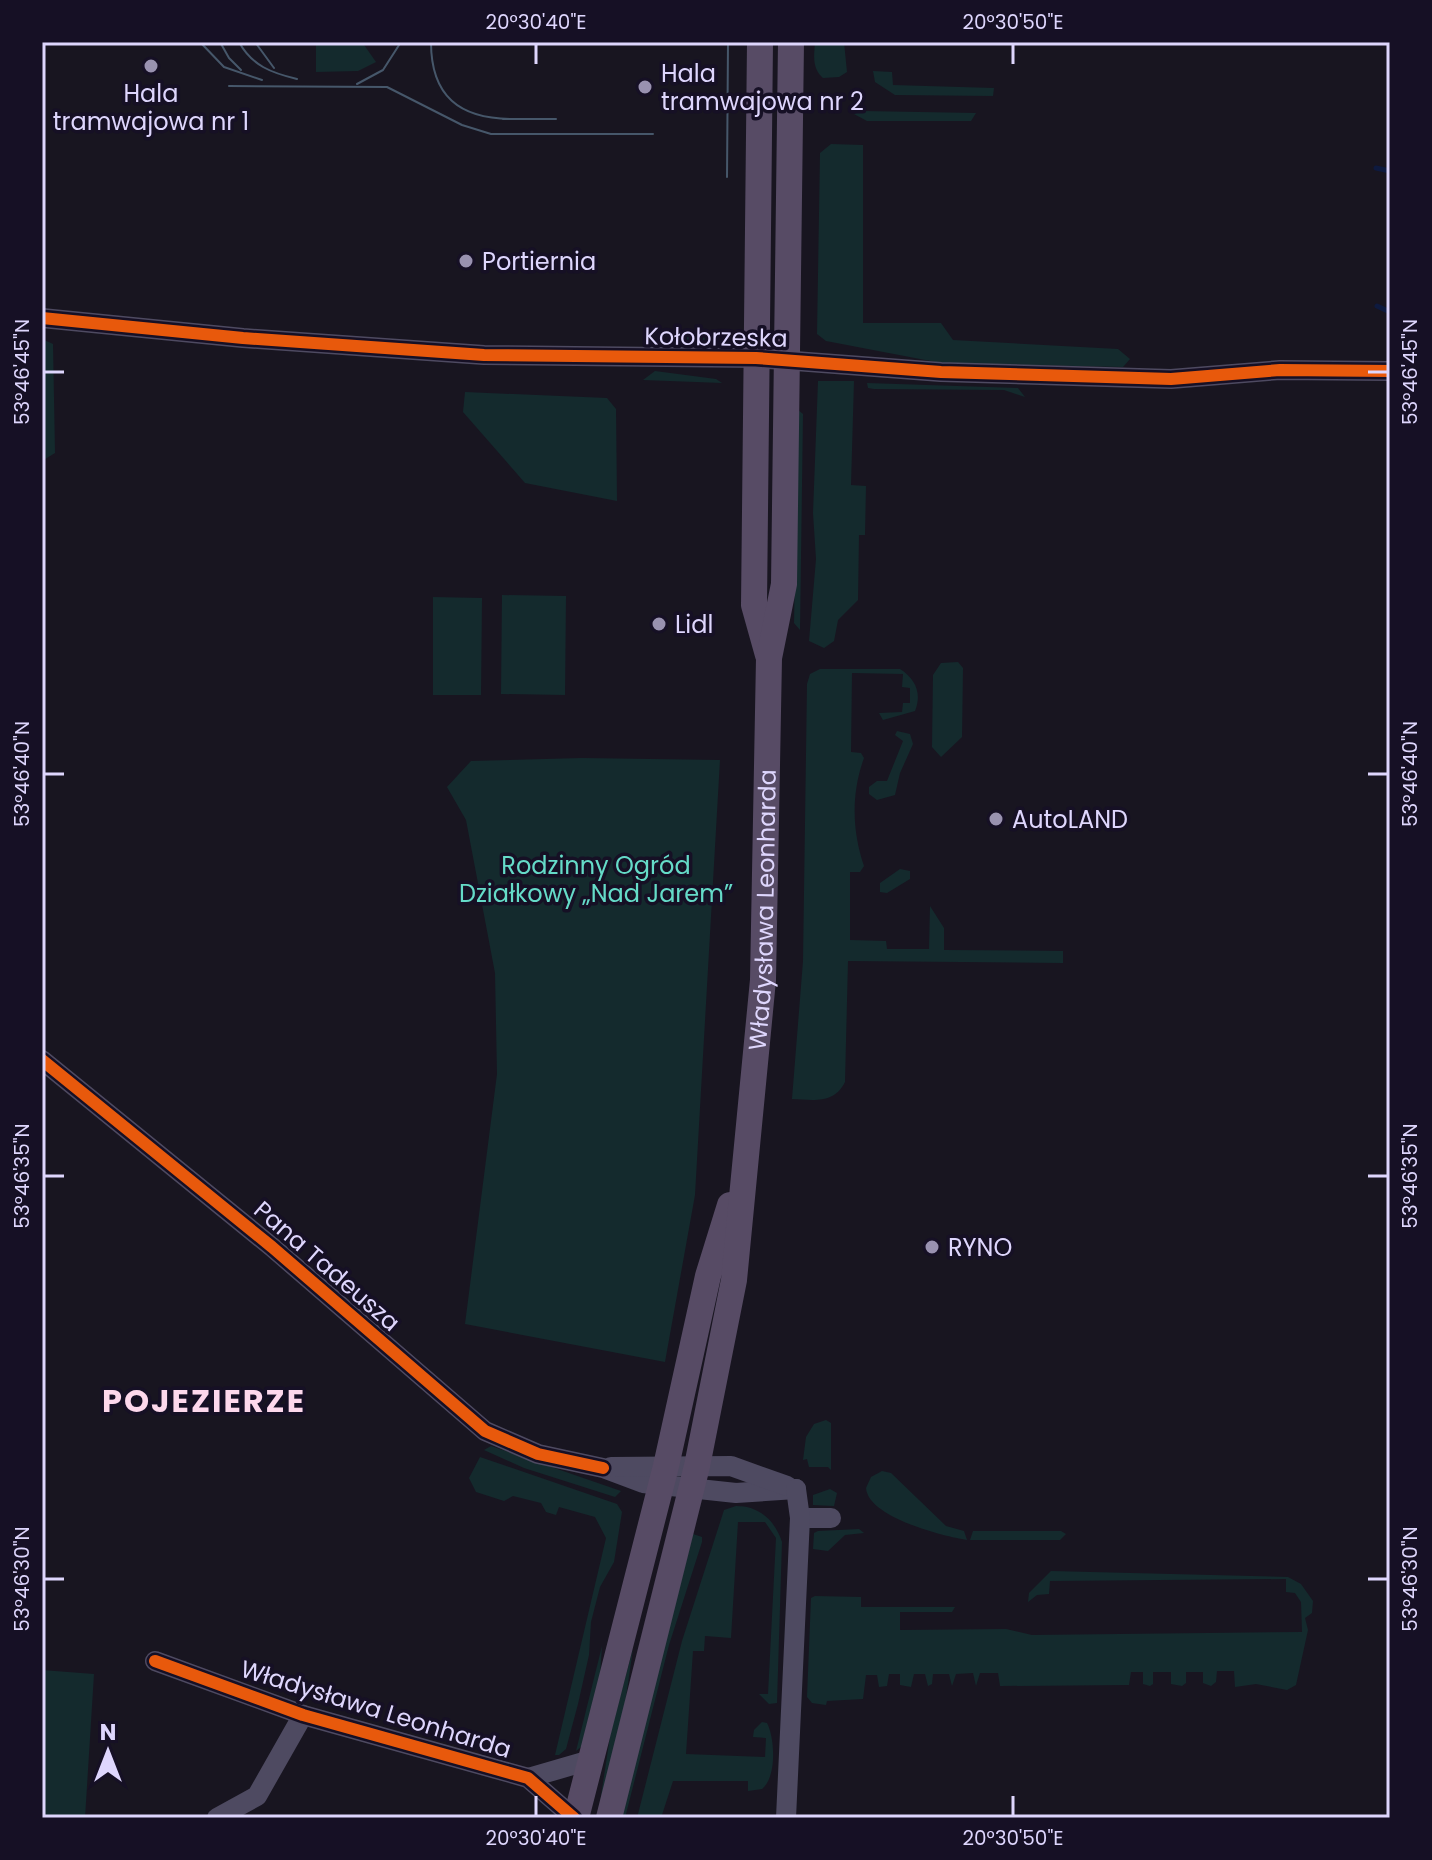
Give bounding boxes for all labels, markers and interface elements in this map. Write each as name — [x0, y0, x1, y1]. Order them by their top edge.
text: 20°30'40"E — [485, 8, 587, 36]
text: 20°30'50"E — [963, 8, 1064, 36]
marker: Hala tramwajowa nr 1 — [142, 57, 160, 75]
place label: Hala tramwajowa nr 2 — [661, 57, 864, 118]
place label: Hala tramwajowa nr 1 — [53, 77, 249, 138]
marker: Hala tramwajowa nr 2 — [636, 78, 654, 96]
place label: Portiernia — [482, 245, 596, 278]
marker: Portiernia — [457, 252, 475, 270]
text: 53°46'45"N — [8, 319, 36, 425]
street label: Kołobrzeska — [644, 319, 788, 355]
text: 53°46'45"N — [1396, 319, 1424, 425]
place label: Lidl — [675, 608, 713, 641]
marker: Lidl — [650, 615, 668, 633]
text: 53°46'40"N — [8, 721, 36, 827]
text: 53°46'40"N — [1396, 721, 1424, 827]
street label: Władysława Leonharda — [740, 769, 783, 1052]
place label: AutoLAND — [1012, 803, 1128, 836]
marker: AutoLAND — [987, 810, 1005, 828]
park label: Rodzinny Ogród Działkowy „Nad Jarem” — [459, 849, 733, 910]
text: 53°46'35"N — [8, 1123, 36, 1229]
text: 53°46'35"N — [1396, 1123, 1424, 1229]
street label: Pana Tadeusza — [247, 1193, 407, 1339]
place label: RYNO — [948, 1231, 1012, 1264]
marker: RYNO — [923, 1238, 941, 1256]
district label: POJEZIERZE — [102, 1378, 306, 1423]
text: 53°46'30"N — [8, 1526, 36, 1632]
text: 53°46'30"N — [1396, 1526, 1424, 1632]
street label: Władysława Leonharda — [237, 1652, 515, 1766]
north arrow — [68, 1712, 148, 1792]
text: N — [100, 1717, 116, 1748]
text: 20°30'40"E — [485, 1824, 587, 1852]
text: 20°30'50"E — [963, 1824, 1064, 1852]

